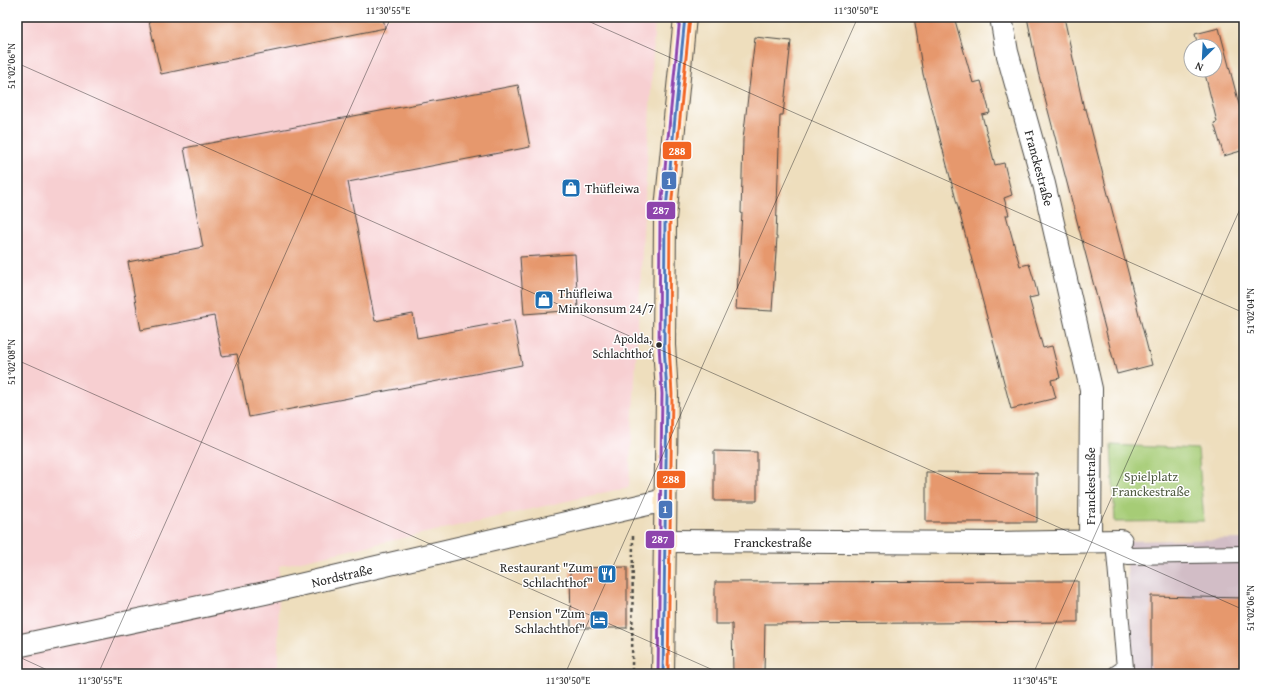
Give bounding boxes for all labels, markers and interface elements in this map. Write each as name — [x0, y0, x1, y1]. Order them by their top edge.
text: 11°30'55"E — [366, 3, 410, 18]
text: 11°30'50"E — [834, 3, 878, 18]
north arrow — [1183, 38, 1223, 78]
text: 51°02'06"N — [4, 43, 19, 89]
text: N — [1192, 58, 1206, 76]
street label: Franckestraße — [1020, 128, 1058, 208]
line badge: 288 — [662, 141, 692, 160]
text: 288 — [668, 143, 686, 159]
line badge: 1 — [661, 171, 677, 190]
text: 1 — [666, 173, 672, 189]
shop icon: Thüfleiwa — [560, 177, 582, 199]
place label: Thüfleiwa — [585, 179, 640, 198]
line badge: 287 — [646, 201, 676, 220]
text: 287 — [652, 202, 670, 218]
place label: Thüfleiwa Minikonsum 24/7 — [558, 284, 654, 318]
text: 51°02'04"N — [1243, 288, 1258, 334]
shop icon: Thüfleiwa Minikonsum 24/7 — [533, 289, 555, 311]
place label: Apolda, Schlachthof — [592, 330, 653, 362]
text: 51°02'08"N — [4, 339, 19, 385]
marker: Apolda, Schlachthof — [654, 340, 664, 350]
street label: Franckestraße — [1081, 447, 1100, 525]
park label: Spielplatz Franckestraße — [1112, 467, 1190, 501]
line badge: 288 — [656, 470, 686, 489]
text: 288 — [662, 471, 680, 487]
line badge: 1 — [658, 500, 673, 519]
text: 1 — [662, 501, 668, 517]
line badge: 287 — [645, 530, 675, 549]
text: 287 — [651, 531, 669, 547]
street label: Franckestraße — [734, 533, 812, 552]
place label: Restaurant "Zum Schlachthof" — [500, 558, 593, 592]
street label: Nordstraße — [310, 560, 374, 592]
restaurant icon: Restaurant "Zum Schlachthof" — [596, 563, 618, 585]
text: 51°02'06"N — [1243, 585, 1258, 631]
place label: Pension "Zum Schlachthof" — [509, 604, 585, 638]
hotel icon: Pension "Zum Schlachthof" — [588, 609, 610, 631]
text: 11°30'55"E — [78, 673, 122, 688]
text: 11°30'50"E — [546, 673, 590, 688]
text: 11°30'45"E — [1013, 673, 1057, 688]

